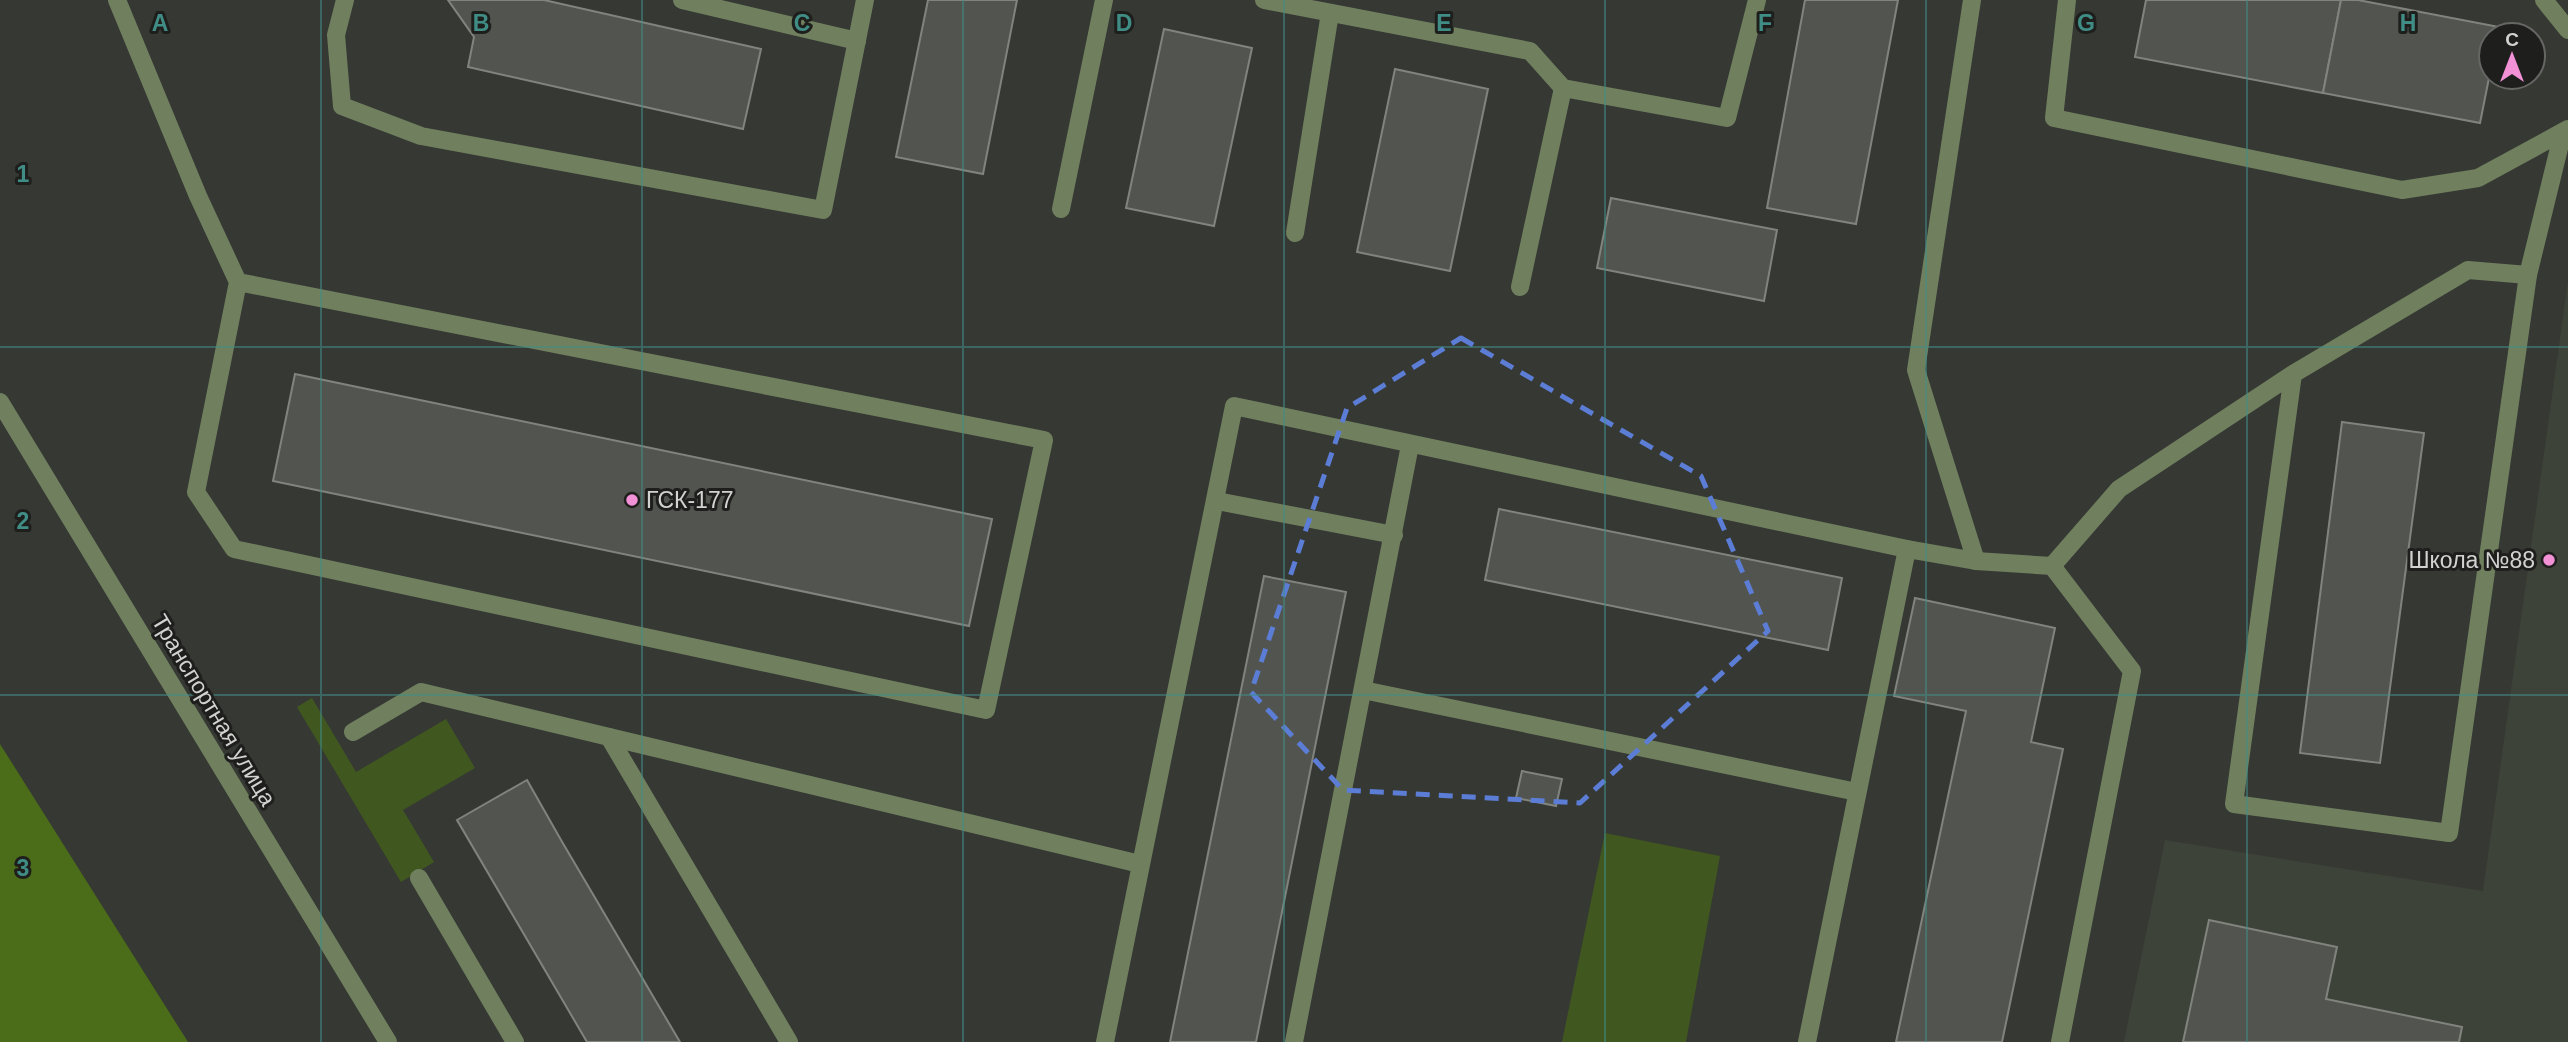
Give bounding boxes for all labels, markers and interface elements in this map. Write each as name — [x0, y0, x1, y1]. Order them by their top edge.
text: A — [152, 10, 168, 36]
text: B — [473, 10, 489, 36]
text: C — [794, 10, 810, 36]
text: D — [1116, 10, 1132, 36]
text: E — [1436, 10, 1452, 36]
text: F — [1758, 10, 1772, 36]
text: G — [2077, 10, 2095, 36]
text: H — [2400, 10, 2416, 36]
north arrow — [2477, 21, 2547, 91]
text: С — [2505, 29, 2519, 50]
text: 1 — [17, 161, 30, 187]
place label: ГСК-177 — [646, 487, 733, 513]
marker: ГСК-177 — [624, 492, 640, 508]
text: 2 — [17, 508, 29, 534]
place label: Школа №88 — [2408, 547, 2535, 573]
marker: Школа №88 — [2541, 552, 2557, 568]
street label: Транспортная улица — [147, 610, 281, 810]
text: 3 — [17, 855, 29, 881]

